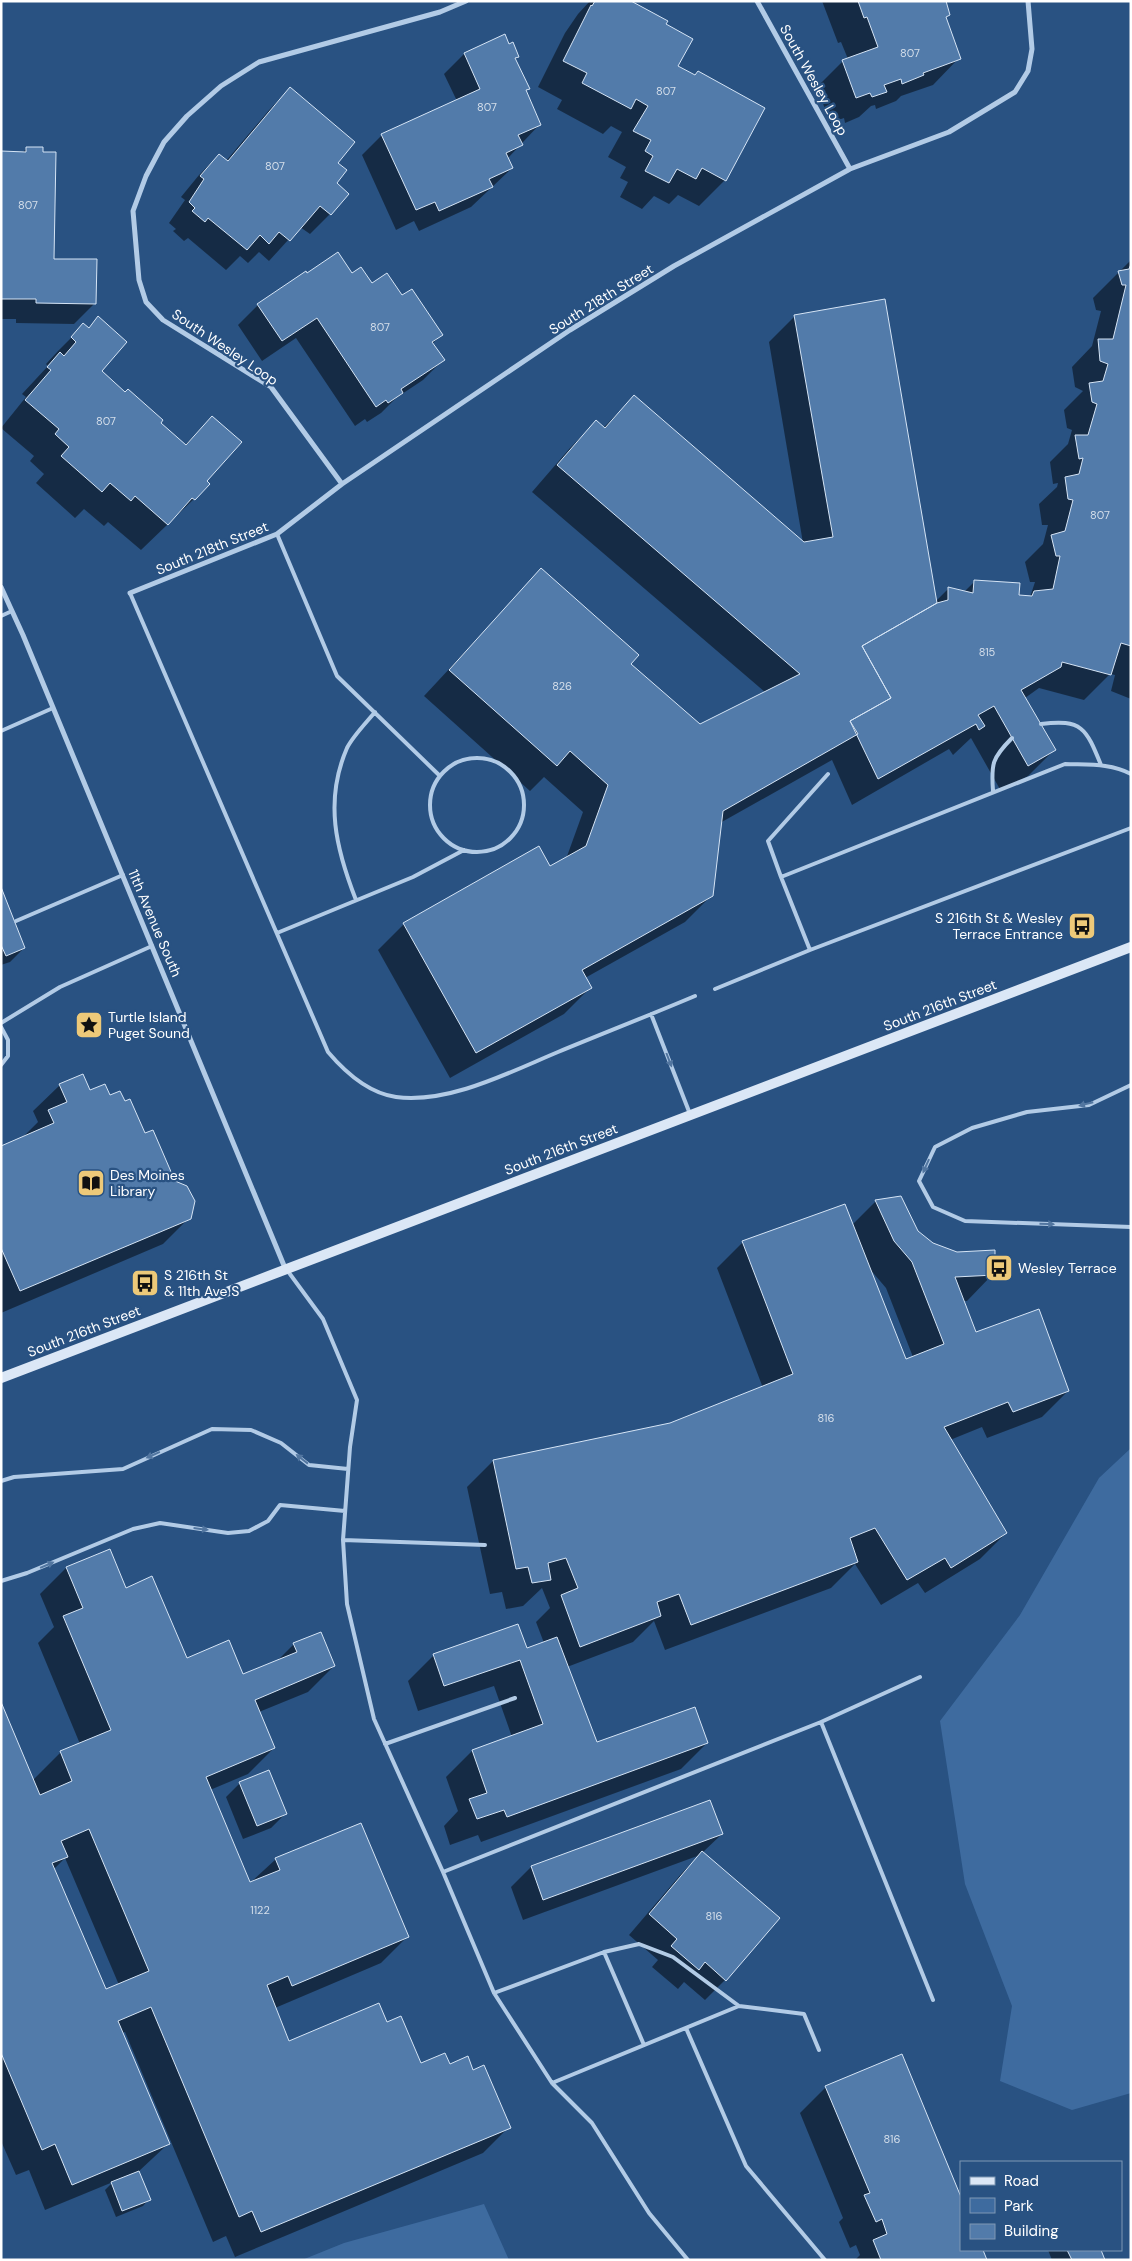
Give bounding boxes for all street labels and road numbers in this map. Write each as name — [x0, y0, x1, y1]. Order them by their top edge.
street label: South Wesley Loop — [776, 21, 852, 139]
street label: South 218th Street — [546, 260, 656, 338]
street label: South Wesley Loop — [168, 305, 282, 389]
street label: South 218th Street — [153, 517, 271, 579]
street label: 11th Avenue South — [124, 866, 186, 980]
street label: South 216th Street — [881, 975, 999, 1035]
street label: South 216th Street — [502, 1119, 620, 1179]
street label: South 216th Street — [25, 1301, 143, 1361]

